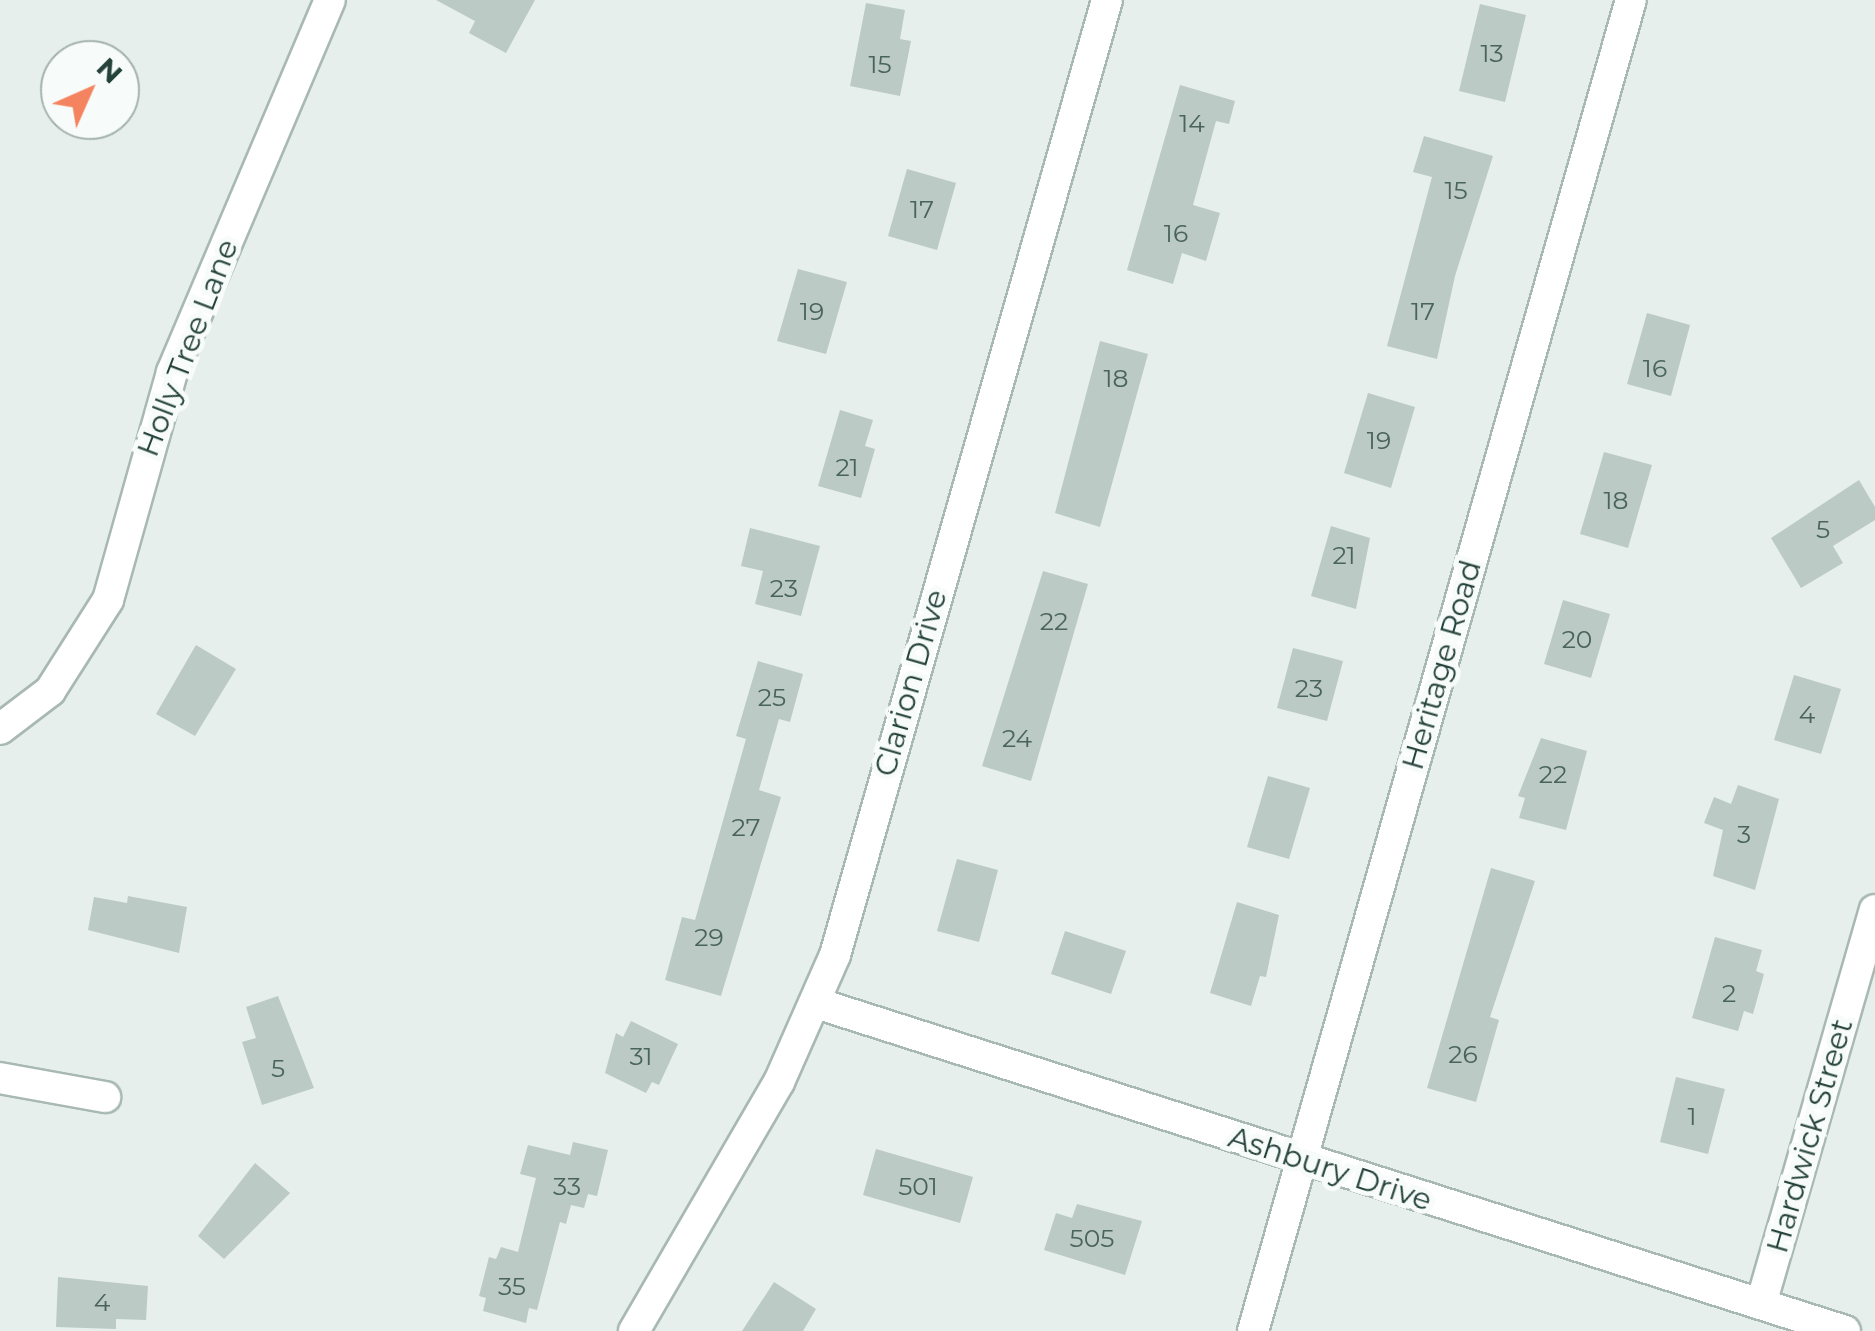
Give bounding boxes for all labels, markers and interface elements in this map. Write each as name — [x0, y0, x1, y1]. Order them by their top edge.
house number: 13 — [1480, 38, 1504, 68]
north arrow — [40, 40, 140, 140]
house number: 15 — [868, 49, 892, 79]
text: N — [90, 50, 130, 90]
house number: 14 — [1179, 108, 1205, 138]
house number: 15 — [1444, 175, 1468, 205]
house number: 17 — [910, 194, 934, 224]
house number: 16 — [1164, 218, 1188, 248]
street label: Holly Tree Lane — [130, 234, 246, 462]
house number: 19 — [800, 296, 824, 326]
house number: 17 — [1411, 296, 1435, 326]
house number: 16 — [1643, 353, 1667, 383]
house number: 18 — [1104, 363, 1128, 393]
house number: 19 — [1367, 425, 1391, 455]
house number: 21 — [835, 452, 859, 482]
house number: 18 — [1604, 485, 1628, 515]
house number: 5 — [1816, 514, 1830, 544]
house number: 21 — [1332, 540, 1356, 570]
street label: Heritage Road — [1395, 556, 1489, 774]
house number: 23 — [770, 573, 798, 603]
street label: Clarion Drive — [867, 586, 955, 780]
house number: 22 — [1040, 606, 1068, 636]
house number: 20 — [1562, 624, 1592, 654]
house number: 23 — [1295, 673, 1323, 703]
house number: 25 — [758, 682, 786, 712]
house number: 4 — [1799, 699, 1815, 729]
house number: 24 — [1002, 723, 1032, 753]
house number: 22 — [1539, 759, 1567, 789]
house number: 27 — [732, 812, 760, 842]
house number: 3 — [1737, 819, 1751, 849]
house number: 29 — [694, 922, 724, 952]
house number: 2 — [1722, 978, 1736, 1008]
street label: Hardwick Street — [1759, 1015, 1861, 1257]
house number: 26 — [1448, 1039, 1478, 1069]
house number: 31 — [629, 1041, 653, 1071]
house number: 5 — [271, 1053, 285, 1083]
house number: 1 — [1687, 1101, 1697, 1131]
street label: Ashbury Drive — [1224, 1119, 1436, 1219]
house number: 33 — [553, 1171, 581, 1201]
house number: 501 — [898, 1171, 938, 1201]
house number: 505 — [1070, 1223, 1114, 1253]
house number: 35 — [498, 1271, 526, 1301]
house number: 4 — [94, 1287, 110, 1317]

